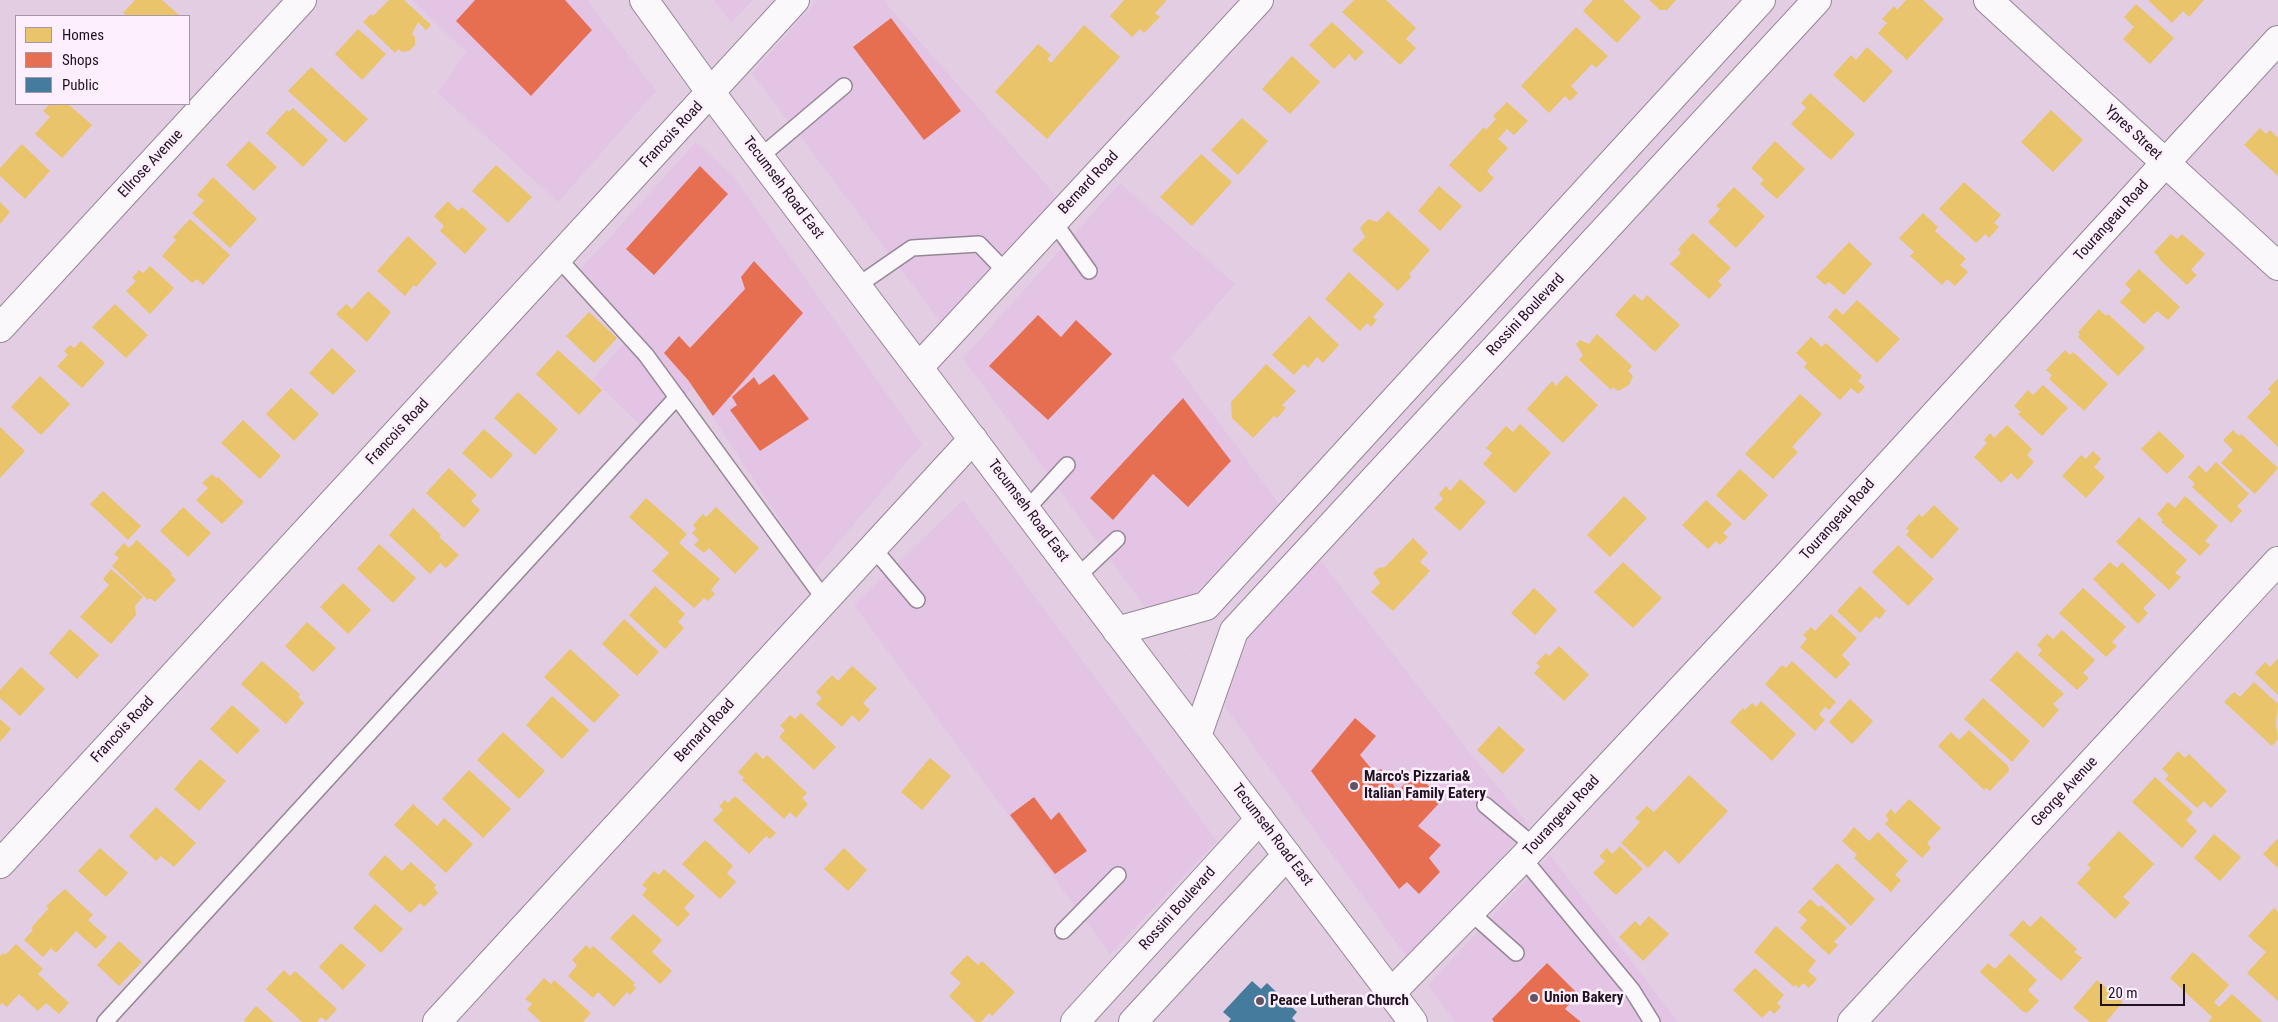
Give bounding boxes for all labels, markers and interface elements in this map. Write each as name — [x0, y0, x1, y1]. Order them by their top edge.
legend — [15, 15, 190, 105]
text: Homes — [62, 26, 104, 44]
text: Shops — [62, 51, 99, 69]
text: Public — [62, 76, 99, 94]
street label: Francois Road — [637, 98, 707, 172]
street label: Ypres Street — [2101, 102, 2165, 164]
street label: Ellrose Avenue — [115, 126, 187, 202]
street label: Tecumseh Road East — [739, 133, 827, 243]
street label: Bernard Road — [1055, 148, 1123, 218]
street label: Tourangeau Road — [2071, 177, 2153, 265]
street label: Rossini Boulevard — [1483, 270, 1569, 360]
street label: Francois Road — [363, 395, 433, 469]
street label: Tecumseh Road East — [984, 456, 1072, 566]
street label: Tourangeau Road — [1797, 476, 1879, 564]
street label: Francois Road — [88, 693, 158, 767]
street label: Bernard Road — [671, 696, 739, 766]
street label: George Avenue — [2028, 753, 2102, 831]
place label: Marco's Pizzaria& Italian Family Eatery — [1364, 768, 1486, 803]
street label: Tourangeau Road — [1520, 772, 1604, 860]
street label: Tecumseh Road East — [1228, 780, 1316, 890]
marker: Marco's Pizzaria& Italian Family Eatery — [1348, 780, 1360, 792]
street label: Rossini Boulevard — [1136, 864, 1220, 954]
scale bar — [2103, 974, 2188, 1006]
text: 20 m — [2108, 984, 2138, 1002]
place label: Union Bakery — [1544, 989, 1623, 1007]
place label: Peace Lutheran Church — [1270, 992, 1409, 1010]
marker: Union Bakery — [1528, 992, 1540, 1004]
marker: Peace Lutheran Church — [1254, 995, 1266, 1007]

